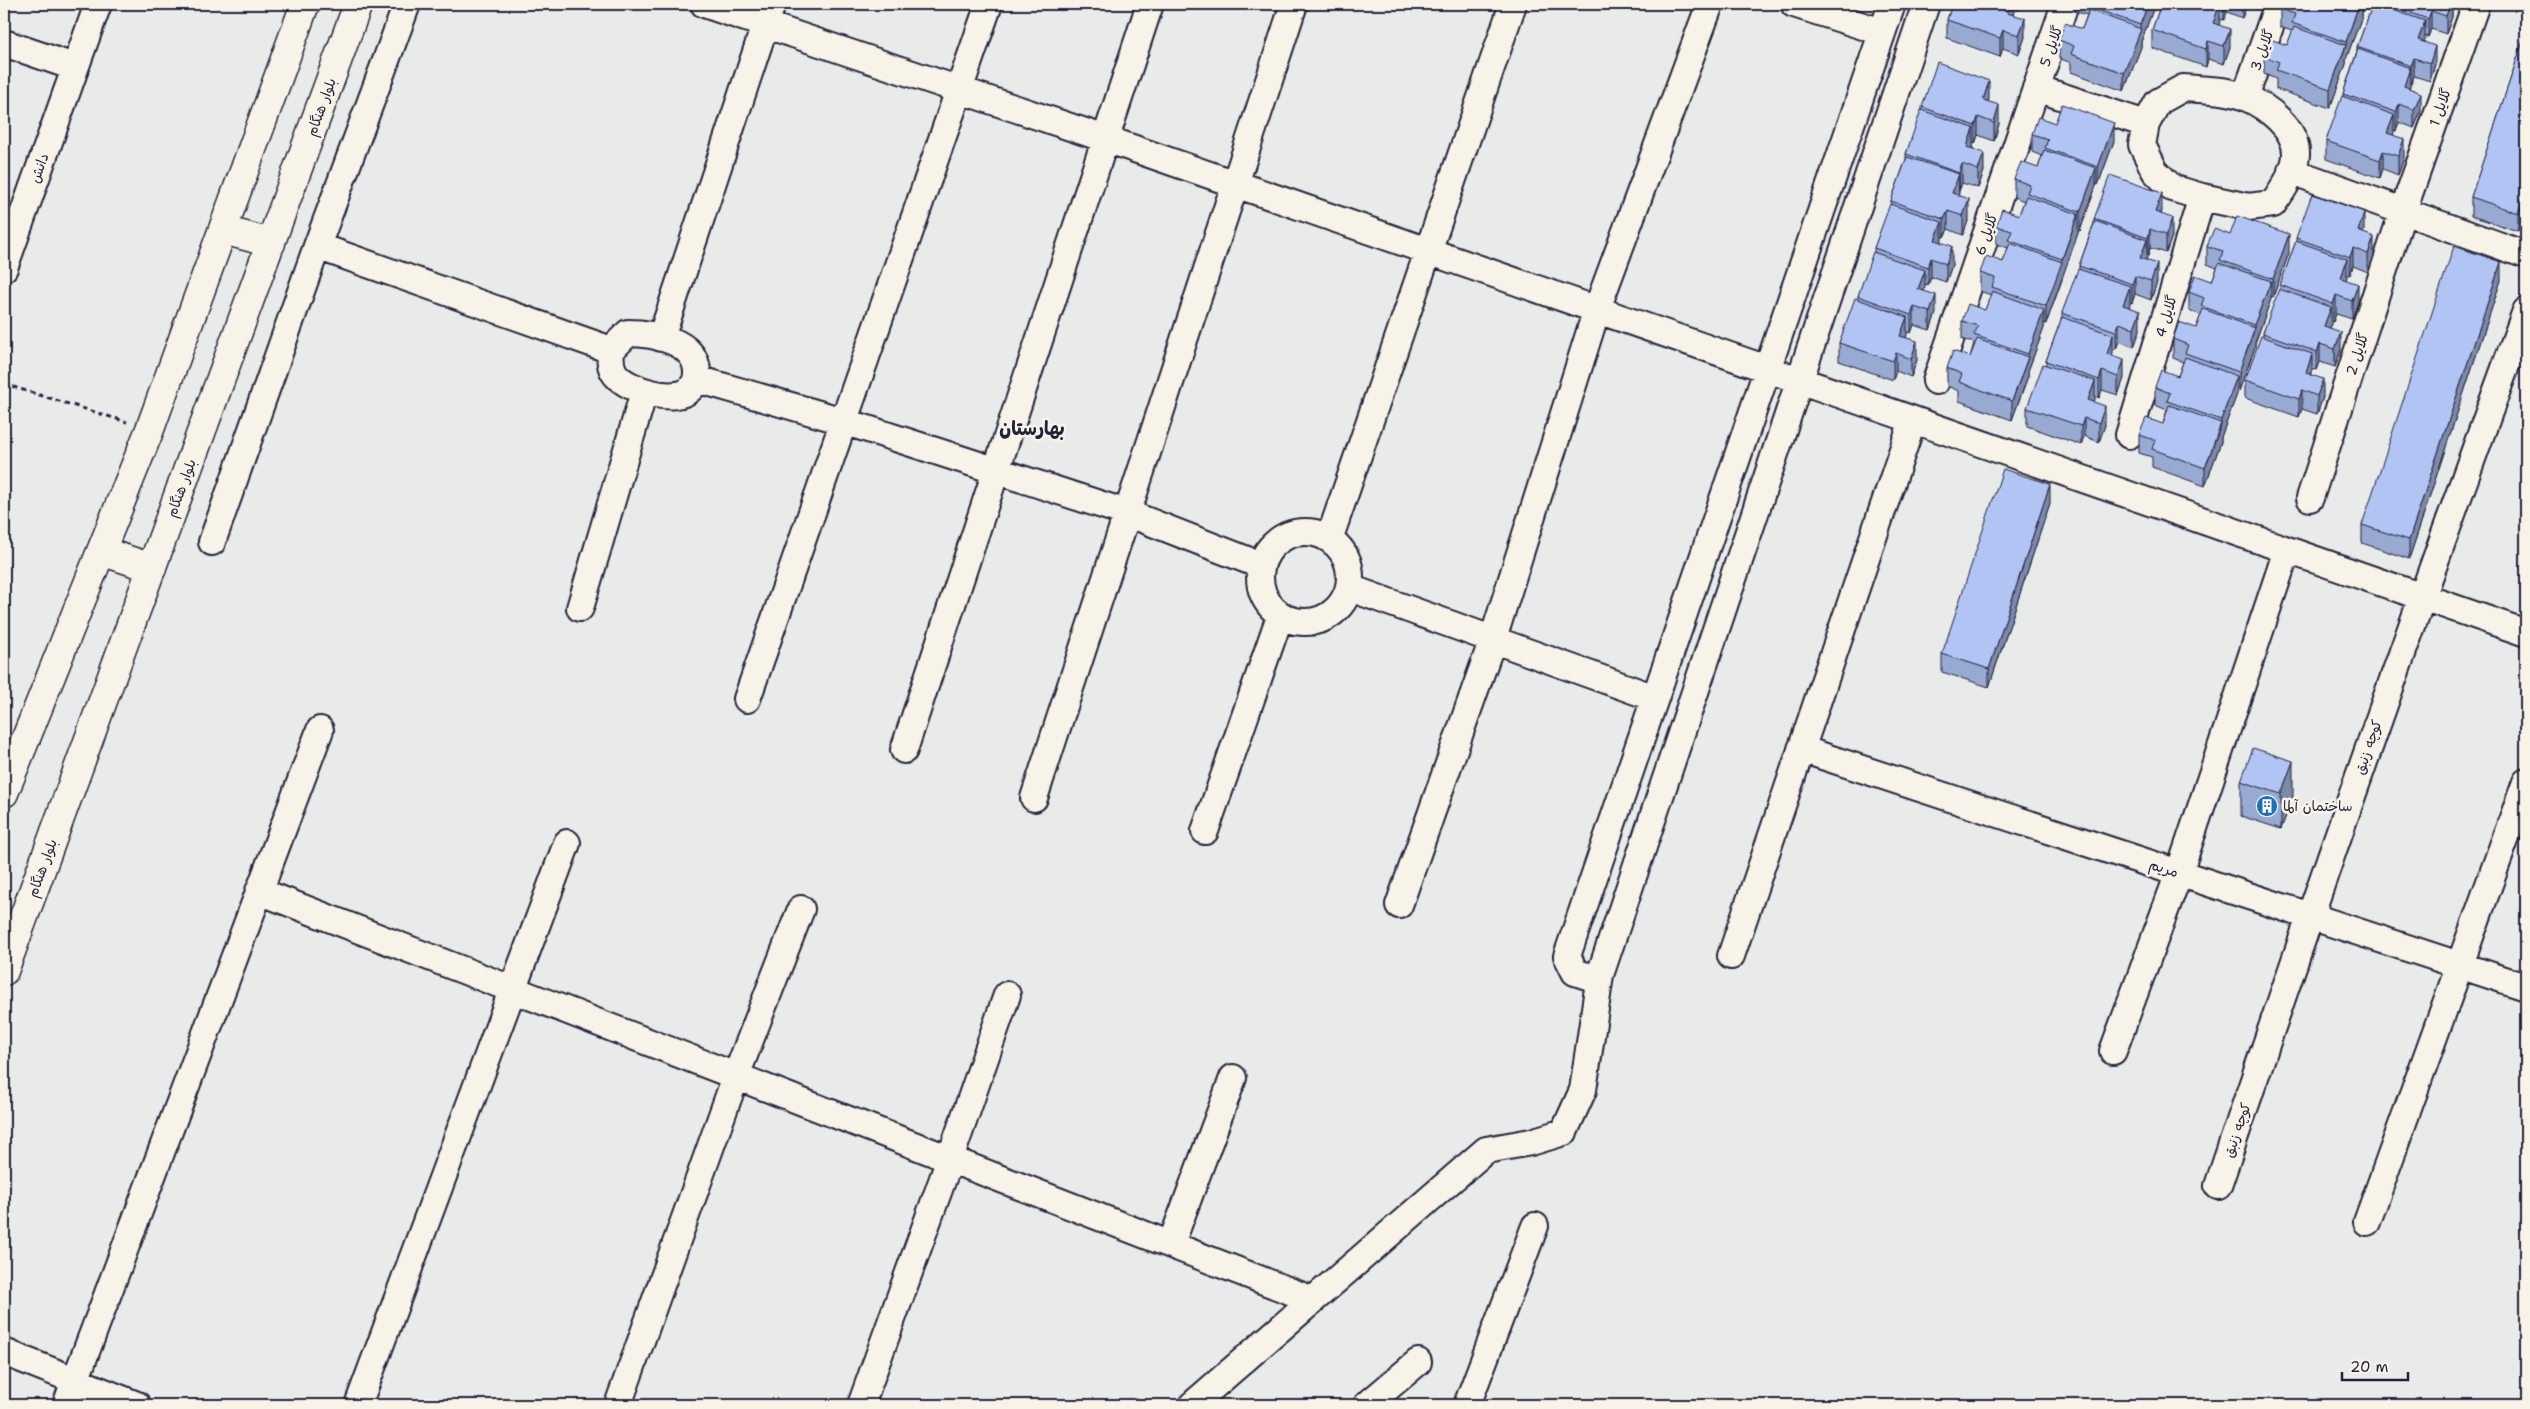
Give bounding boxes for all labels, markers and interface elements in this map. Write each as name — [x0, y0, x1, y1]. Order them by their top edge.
street label: گلایل 5 — [2036, 23, 2066, 69]
street label: گلایل 3 — [2246, 27, 2278, 73]
street label: بلوار هنگام — [302, 75, 342, 139]
street label: گلایل 1 — [2425, 85, 2455, 129]
street label: دانش — [26, 151, 52, 185]
street label: گلایل 6 — [1970, 211, 2002, 257]
street label: گلایل 4 — [2151, 293, 2181, 339]
street label: گلایل 2 — [2342, 331, 2372, 377]
district label: بهارستان — [999, 416, 1065, 441]
street label: بلوار هنگام — [162, 456, 202, 520]
street label: کوچه زنبق — [2350, 717, 2387, 777]
building icon: ساختمان آلما — [2255, 794, 2279, 818]
place label: ساختمان آلما — [2283, 797, 2353, 815]
street label: بلوار هنگام — [23, 836, 63, 900]
street label: مریم — [2147, 855, 2181, 883]
street label: کوچه زنبق — [2219, 1100, 2256, 1160]
scale bar — [2342, 1349, 2409, 1381]
text: 20 m — [2350, 1357, 2389, 1377]

